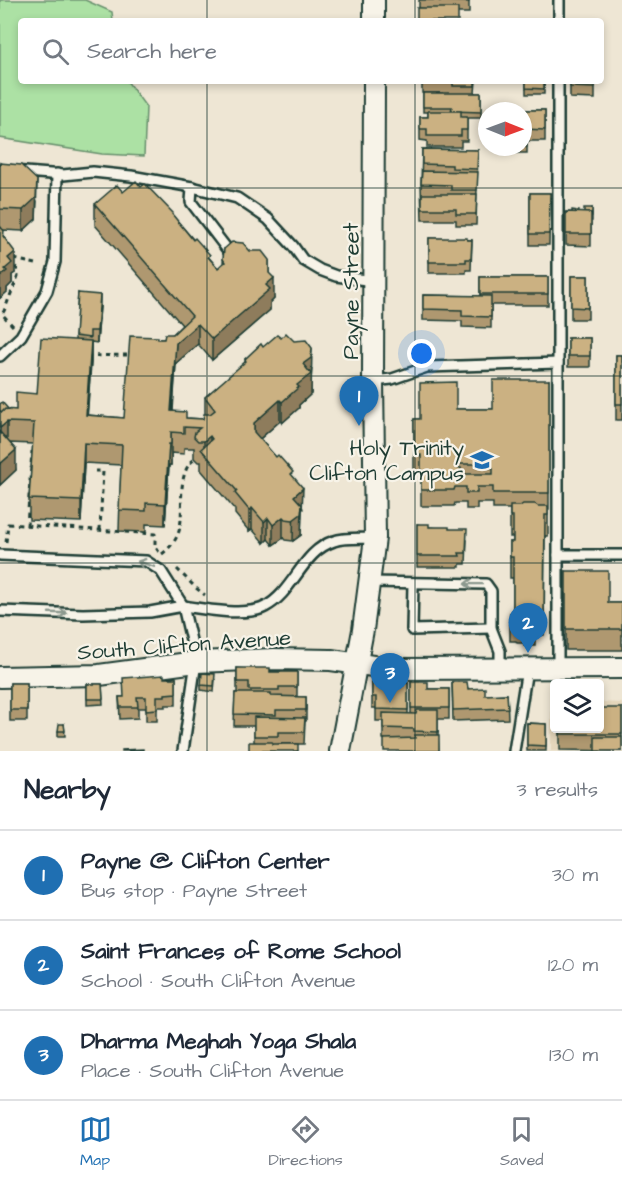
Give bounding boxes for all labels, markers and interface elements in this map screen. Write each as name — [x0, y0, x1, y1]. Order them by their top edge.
search box — [18, 18, 604, 84]
icon: search — [39, 35, 72, 68]
text: Search here — [87, 36, 217, 67]
north arrow — [478, 102, 532, 156]
street label: Payne Street — [336, 222, 368, 359]
your location — [407, 339, 436, 368]
pin: 1 — [340, 376, 378, 426]
place label: Holy Trinity Clifton Campus — [309, 433, 464, 489]
school or university icon: Holy Trinity Clifton Campus — [469, 447, 495, 473]
one-way arrow — [136, 558, 155, 569]
one-way arrow — [464, 578, 484, 590]
pin: 2 — [508, 604, 548, 653]
one-way arrow — [48, 608, 68, 619]
street label: South Clifton Avenue — [76, 623, 292, 668]
pin: 3 — [370, 654, 410, 703]
map controls — [550, 679, 604, 733]
button: layers — [550, 679, 604, 733]
text: Nearby — [24, 772, 111, 808]
text: 3 results — [516, 776, 598, 804]
text: Payne @ Clifton Center — [81, 846, 330, 877]
text: 1 — [42, 861, 45, 889]
text: 30 m — [552, 861, 598, 889]
text: Bus stop · Payne Street — [81, 877, 307, 905]
text: Saint Frances of Rome School — [81, 936, 401, 967]
text: 2 — [38, 951, 49, 979]
text: 120 m — [548, 951, 598, 979]
text: School · South Clifton Avenue — [81, 967, 356, 995]
text: Dharma Meghah Yoga Shala — [81, 1026, 356, 1057]
text: 3 — [38, 1041, 49, 1069]
text: 130 m — [549, 1041, 598, 1069]
text: Place · South Clifton Avenue — [81, 1057, 344, 1085]
tab: Map — [79, 1113, 112, 1171]
tab: Directions — [269, 1113, 343, 1171]
tab: Saved — [500, 1113, 543, 1171]

